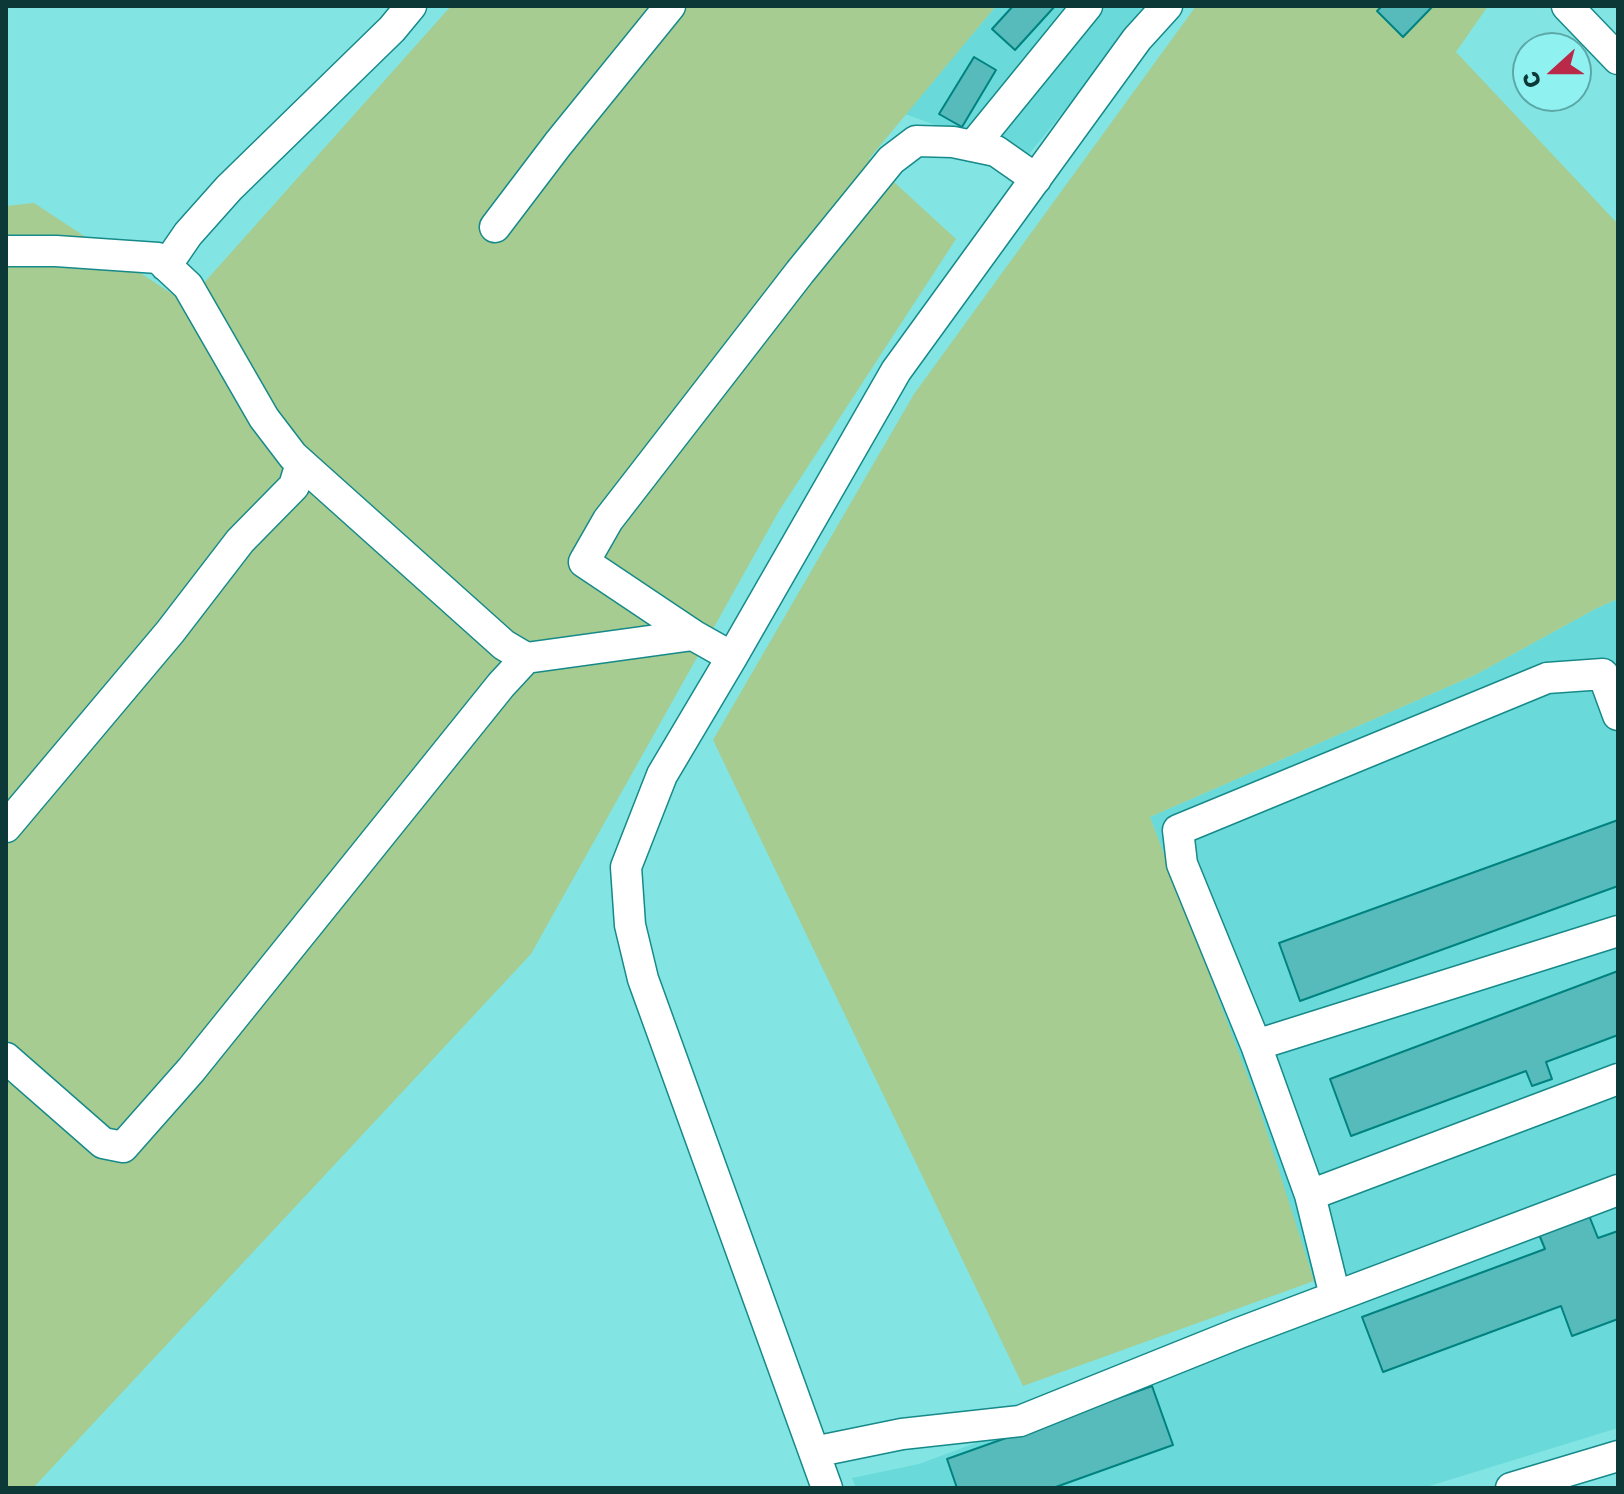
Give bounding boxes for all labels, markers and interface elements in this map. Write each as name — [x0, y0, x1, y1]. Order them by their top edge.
north arrow — [1512, 32, 1592, 112]
text: С — [1516, 68, 1546, 92]

